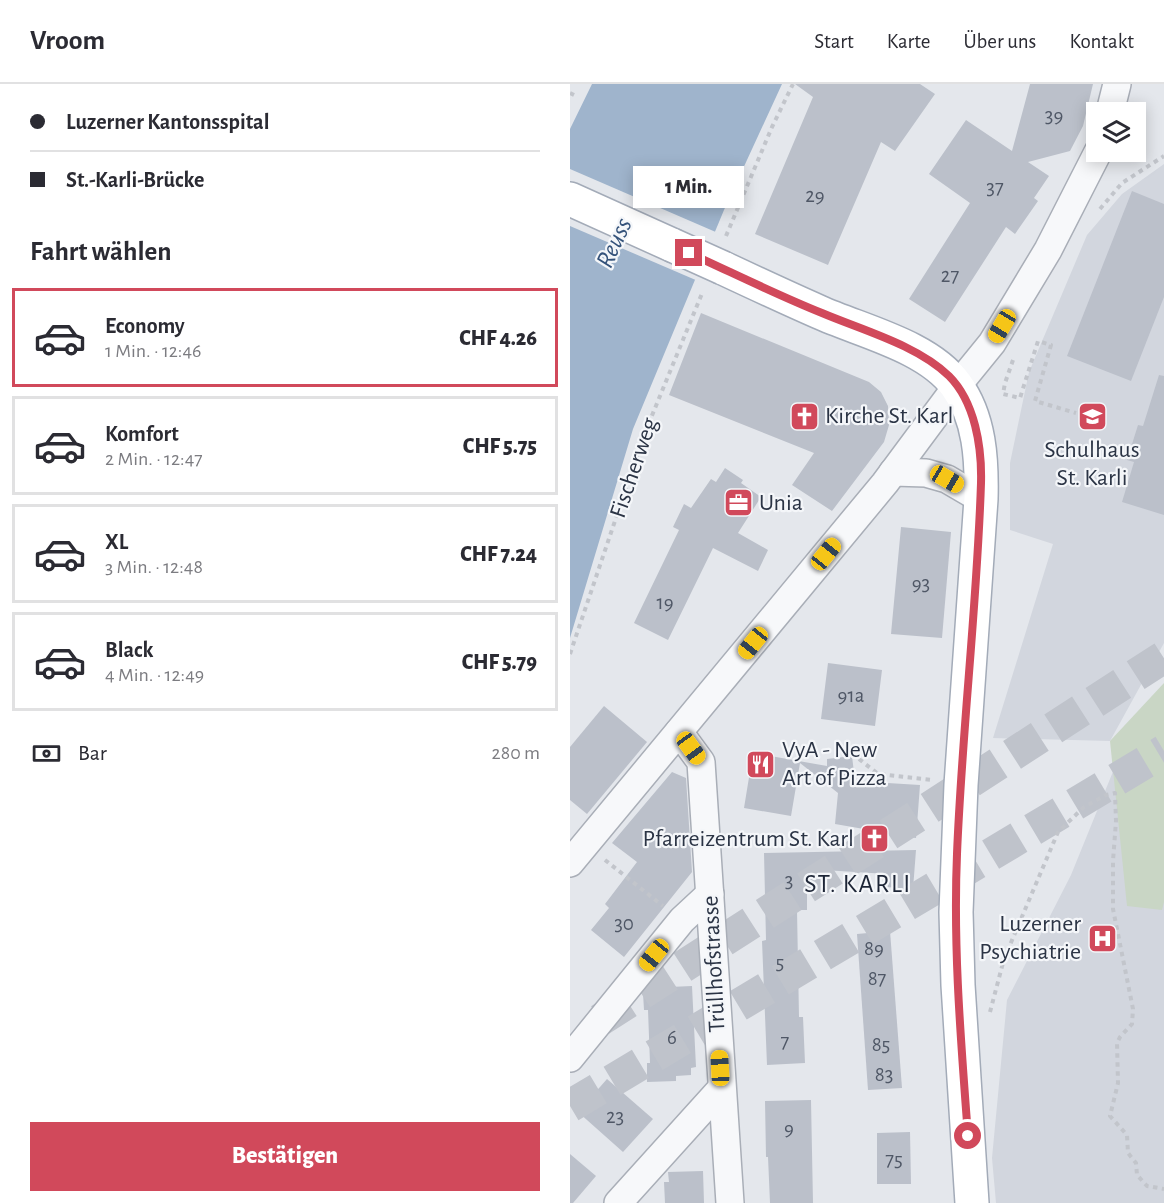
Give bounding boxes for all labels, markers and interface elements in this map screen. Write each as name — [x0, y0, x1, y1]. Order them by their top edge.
text: Vroom — [30, 27, 105, 55]
text: Start — [814, 31, 854, 52]
text: Karte — [887, 31, 930, 52]
text: Über uns — [963, 31, 1036, 52]
text: Kontakt — [1069, 31, 1134, 52]
map controls — [1086, 102, 1146, 162]
button: layers — [1086, 102, 1146, 162]
house number: 39 — [1045, 105, 1063, 126]
text: Luzerner Kantonsspital — [66, 111, 269, 133]
callout: 1 Min. — [633, 166, 744, 208]
text: St.-Karli-Brücke — [66, 169, 204, 191]
text: 1 Min. — [665, 177, 712, 197]
house number: 37 — [986, 177, 1004, 198]
house number: 29 — [805, 185, 825, 206]
water label: Reuss — [591, 214, 637, 272]
text: Fahrt wählen — [30, 238, 172, 265]
route end — [675, 239, 702, 266]
house number: 27 — [941, 265, 959, 286]
car — [985, 306, 1019, 346]
icon: car — [33, 311, 87, 365]
text: Economy — [105, 315, 185, 337]
text: CHF 4.26 — [459, 327, 537, 349]
text: 1 Min. · 12:46 — [105, 341, 201, 361]
church icon: Kirche St. Karl — [788, 400, 820, 432]
school or university icon: Schulhaus St. Karli — [1076, 401, 1108, 433]
place label: Kirche St. Karl — [825, 404, 954, 428]
street label: Fischerweg — [606, 414, 662, 521]
icon: car — [33, 419, 87, 473]
text: Komfort — [105, 423, 179, 445]
text: CHF 5.75 — [463, 435, 537, 457]
place label: Schulhaus St. Karli — [1044, 438, 1140, 490]
text: 2 Min. · 12:47 — [105, 449, 203, 469]
car — [927, 462, 967, 496]
office icon: Unia — [722, 487, 754, 519]
place label: Unia — [759, 491, 803, 515]
icon: car — [33, 527, 87, 581]
text: XL — [105, 531, 128, 553]
car — [808, 534, 844, 574]
text: CHF 7.24 — [460, 543, 537, 565]
text: 3 Min. · 12:48 — [105, 557, 203, 577]
house number: 93 — [912, 573, 930, 594]
house number: 19 — [656, 592, 674, 613]
car — [735, 623, 771, 663]
icon: car — [33, 635, 87, 689]
text: Black — [105, 639, 153, 661]
text: CHF 5.79 — [462, 651, 537, 673]
text: 4 Min. · 12:49 — [105, 665, 204, 685]
house number: 91a — [838, 685, 865, 706]
car — [673, 728, 709, 768]
icon: cash — [30, 737, 63, 770]
place label: VyA - New Art of Pizza — [782, 738, 887, 790]
text: Bar — [78, 742, 107, 764]
text: 280 m — [492, 743, 540, 763]
restaurant icon: VyA - New Art of Pizza — [745, 748, 777, 780]
church icon: Pfarreizentrum St. Karl — [859, 823, 891, 855]
place label: Pfarreizentrum St. Karl — [643, 827, 854, 851]
house number: 3 — [785, 870, 793, 891]
district label: ST. KARLI — [804, 871, 912, 897]
street label: Trüllhofstrasse — [698, 895, 730, 1033]
place label: Luzerner Psychiatrie — [979, 912, 1081, 964]
house number: 30 — [614, 913, 634, 934]
hospital icon: Luzerner Psychiatrie — [1086, 922, 1118, 954]
car — [636, 935, 672, 975]
house number: 89 — [864, 938, 884, 959]
house number: 5 — [776, 952, 784, 973]
house number: 87 — [868, 968, 887, 989]
house number: 6 — [667, 1027, 677, 1048]
house number: 7 — [781, 1031, 790, 1052]
house number: 85 — [872, 1034, 890, 1055]
car — [710, 1050, 730, 1086]
house number: 83 — [875, 1064, 893, 1085]
house number: 23 — [606, 1106, 624, 1127]
house number: 9 — [784, 1118, 794, 1139]
button: Bestätigen — [30, 1122, 540, 1191]
route start — [954, 1122, 981, 1149]
house number: 75 — [885, 1149, 903, 1170]

